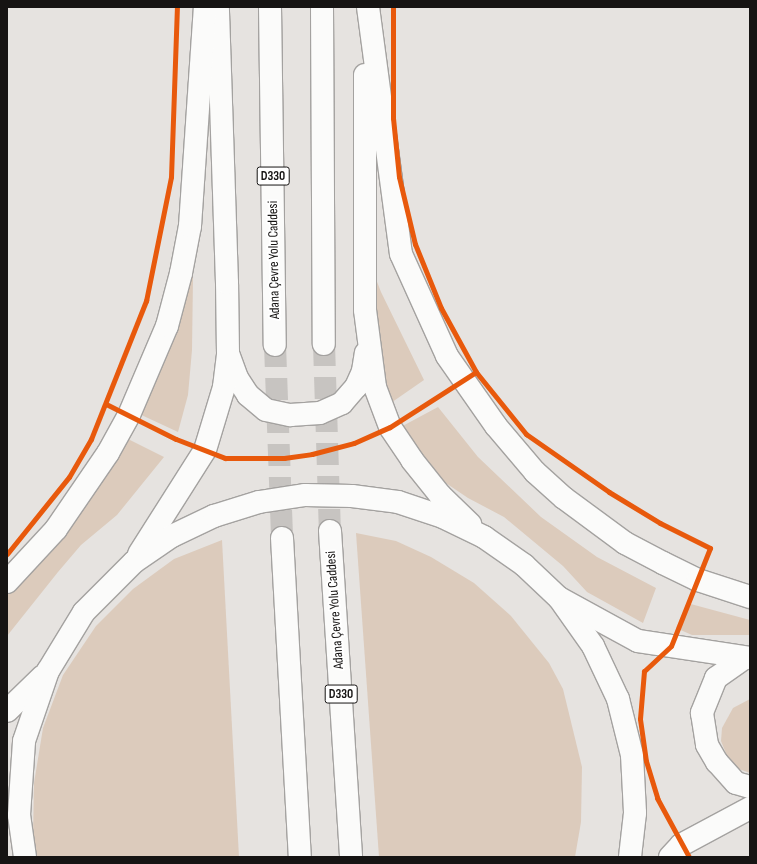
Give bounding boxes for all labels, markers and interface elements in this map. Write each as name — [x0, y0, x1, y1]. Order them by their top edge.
road number: D330 — [256, 165, 290, 187]
street label: Adana Çevre Yolu Caddesi — [265, 201, 283, 319]
street label: Adana Çevre Yolu Caddesi — [322, 550, 348, 670]
road number: D330 — [324, 683, 358, 705]

